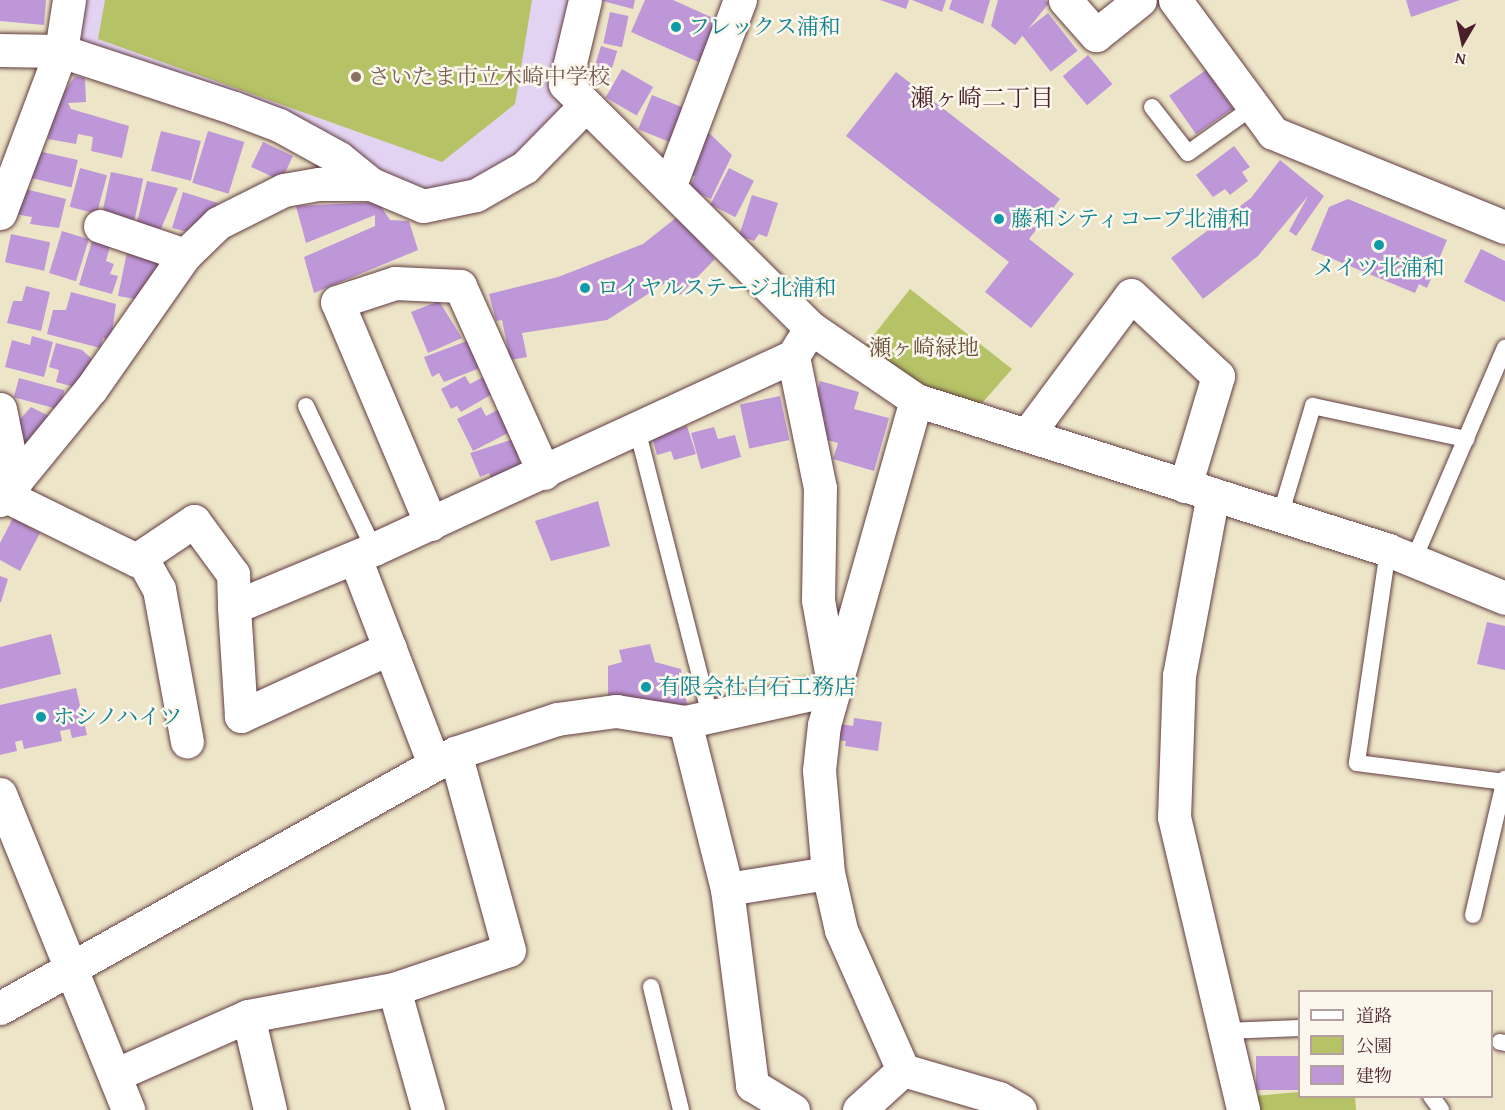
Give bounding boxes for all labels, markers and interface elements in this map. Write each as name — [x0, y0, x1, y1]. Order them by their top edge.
north arrow — [1433, 12, 1493, 72]
place label: フレックス浦和 — [688, 14, 842, 40]
marker: フレックス浦和 — [669, 20, 683, 34]
text: N — [1453, 47, 1467, 72]
place label: さいたま市立木崎中学校 — [368, 64, 610, 90]
marker: さいたま市立木崎中学校 — [349, 70, 363, 84]
district label: 瀬ヶ崎二丁目 — [910, 84, 1054, 112]
place label: 藤和シティコープ北浦和 — [1011, 206, 1253, 232]
marker: 藤和シティコープ北浦和 — [992, 212, 1006, 226]
marker: メイツ北浦和 — [1372, 238, 1386, 252]
place label: メイツ北浦和 — [1313, 255, 1445, 281]
place label: ロイヤルステージ北浦和 — [597, 275, 839, 301]
marker: ロイヤルステージ北浦和 — [578, 281, 592, 295]
park label: 瀬ヶ崎緑地 — [869, 335, 979, 361]
place label: 有限会社白石工務店 — [658, 674, 856, 700]
marker: 有限会社白石工務店 — [639, 680, 653, 694]
place label: ホシノハイツ — [53, 704, 185, 730]
marker: ホシノハイツ — [34, 710, 48, 724]
legend — [1298, 990, 1493, 1098]
text: 道路 — [1356, 1002, 1392, 1029]
text: 公園 — [1356, 1032, 1392, 1059]
text: 建物 — [1356, 1062, 1392, 1089]

